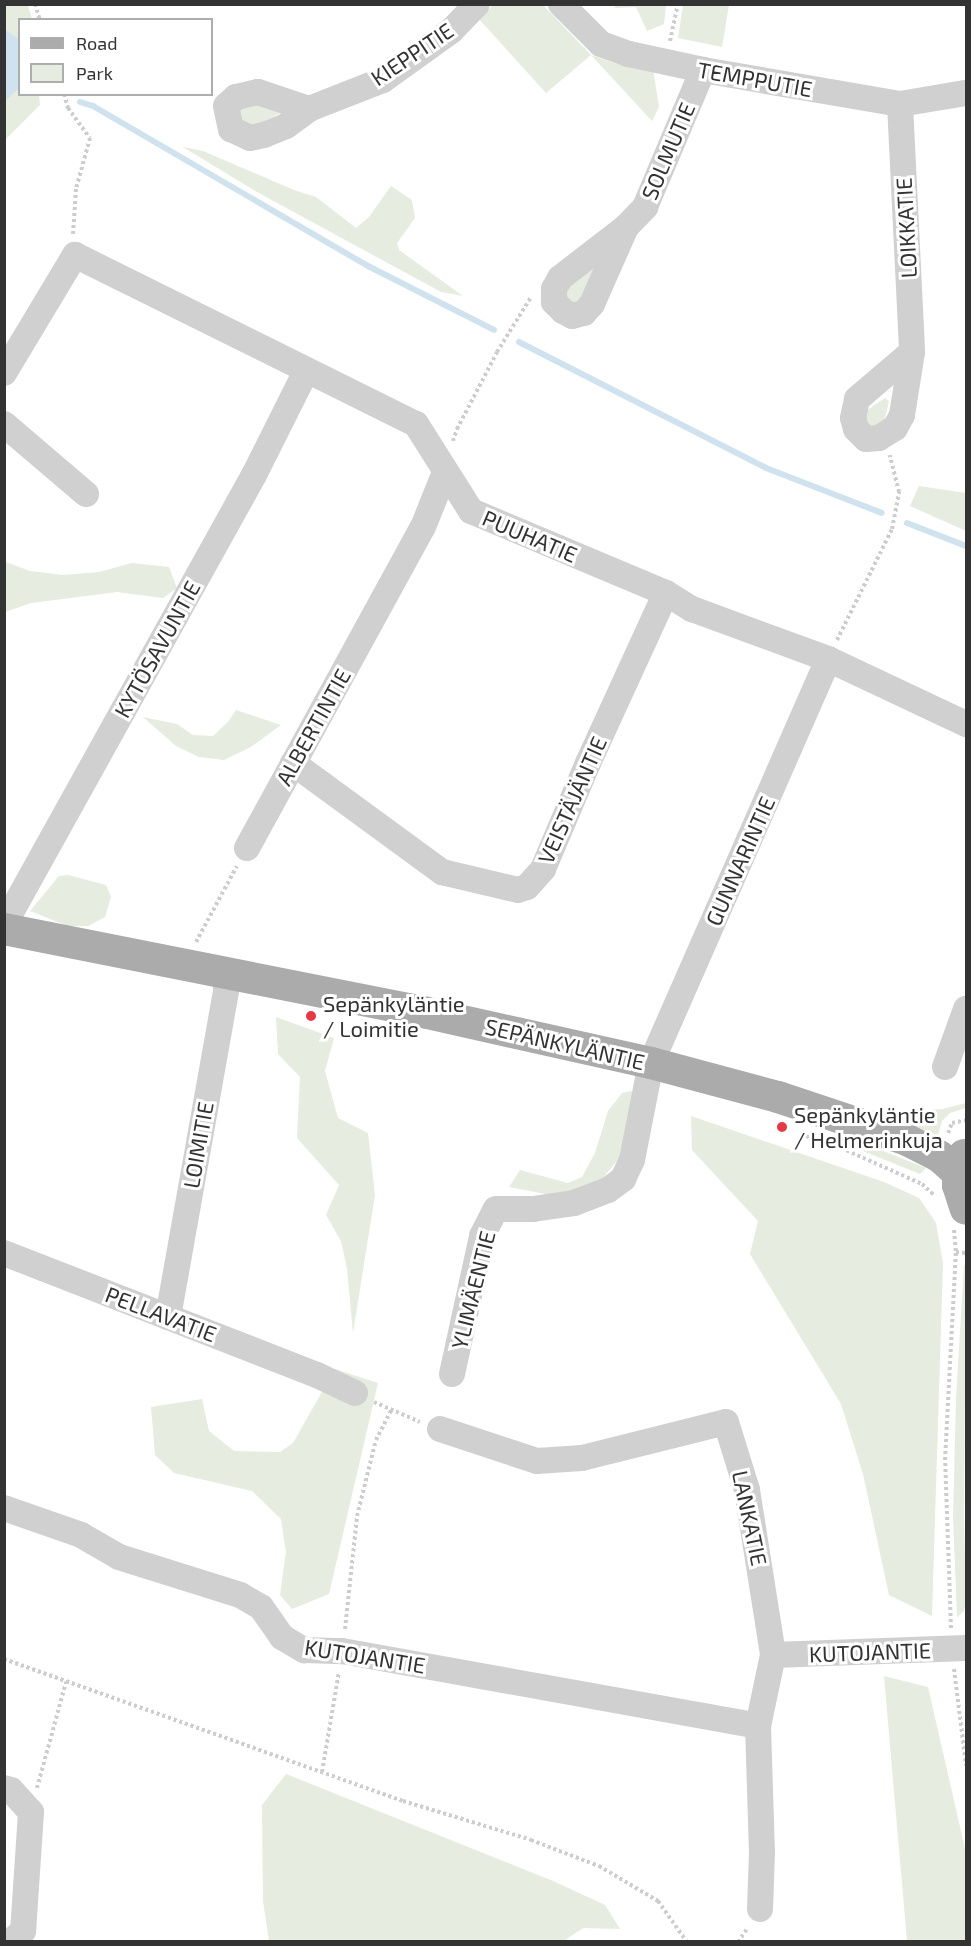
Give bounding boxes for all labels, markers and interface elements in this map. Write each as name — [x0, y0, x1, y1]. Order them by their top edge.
street label: KIEPPITIE — [366, 17, 458, 91]
legend — [18, 18, 213, 96]
text: Road — [76, 32, 117, 54]
street label: TEMPPUTIE — [696, 56, 814, 102]
text: Park — [76, 62, 113, 84]
street label: SOLMUTIE — [636, 98, 700, 204]
street label: LOIKKATIE — [890, 177, 922, 279]
street label: PUUHATIE — [479, 504, 581, 568]
street label: KYTÖSAVUNTIE — [109, 576, 205, 722]
street label: ALBERTINTIE — [270, 664, 356, 790]
street label: VEISTÄJÄNTIE — [532, 732, 612, 868]
street label: GUNNARINTIE — [700, 792, 780, 930]
place label: Sepänkyläntie / Loimitie — [323, 990, 465, 1042]
marker: Sepänkyläntie / Loimitie — [304, 1009, 318, 1023]
street label: SEPÄNKYLÄNTIE — [483, 1013, 647, 1075]
street label: LOIMITIE — [177, 1100, 219, 1190]
place label: Sepänkyläntie / Helmerinkuja — [794, 1101, 943, 1152]
marker: Sepänkyläntie / Helmerinkuja — [775, 1120, 789, 1134]
street label: YLIMÄENTIE — [446, 1228, 500, 1352]
street label: PELLAVATIE — [102, 1281, 220, 1347]
street label: LANKATIE — [727, 1468, 773, 1568]
street label: KUTOJANTIE — [303, 1633, 427, 1679]
street label: KUTOJANTIE — [809, 1637, 931, 1667]

